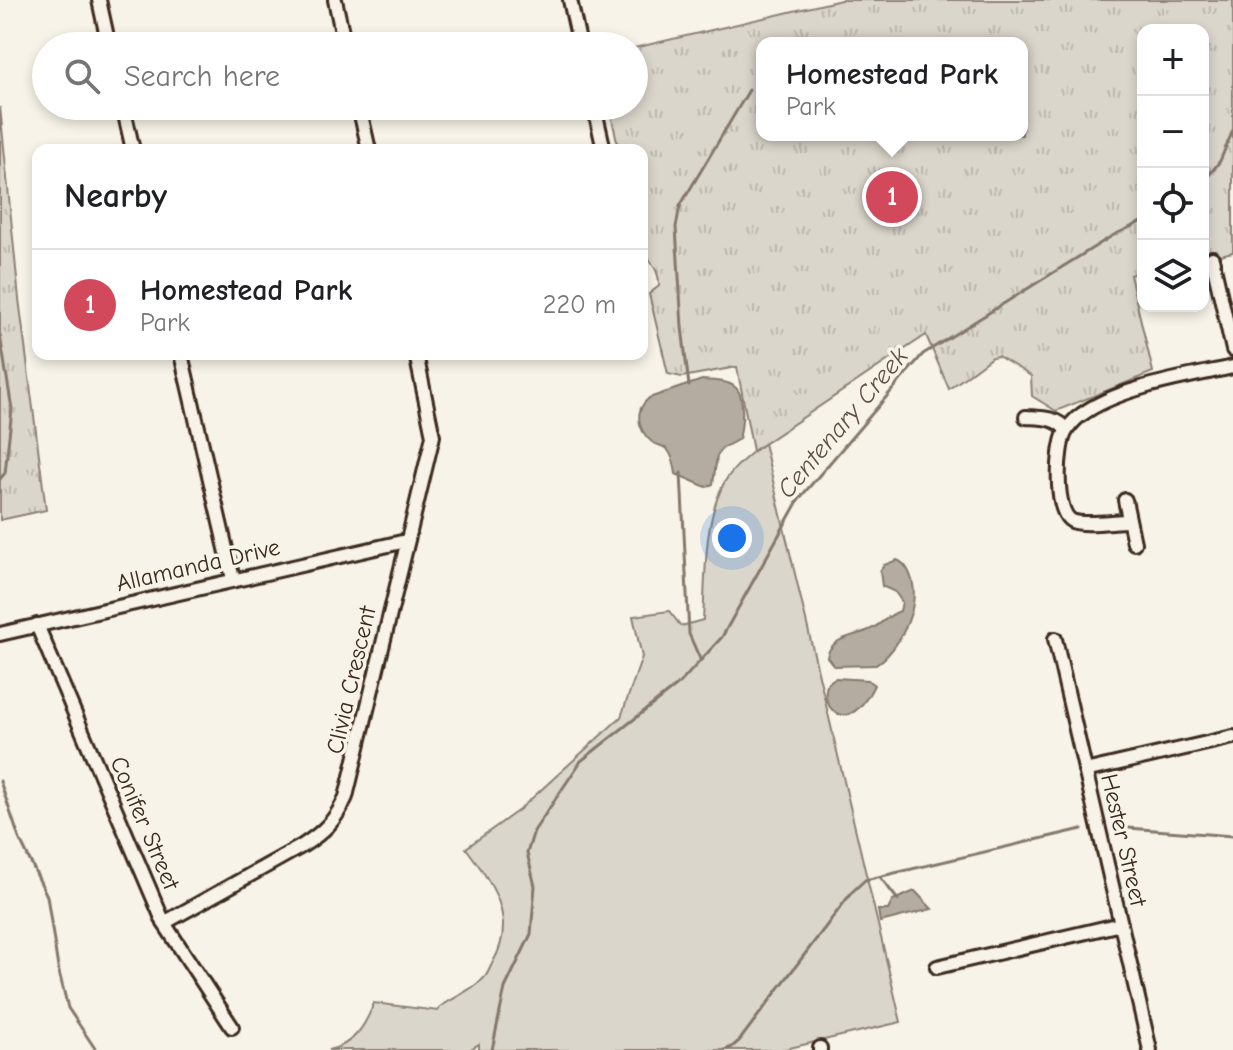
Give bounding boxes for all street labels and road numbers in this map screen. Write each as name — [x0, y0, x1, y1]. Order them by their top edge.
street label: Allamanda Drive — [113, 533, 283, 597]
street label: Clivia Crescent — [320, 602, 382, 757]
street label: Conifer Street — [104, 752, 186, 895]
street label: Hester Street — [1095, 771, 1153, 910]

